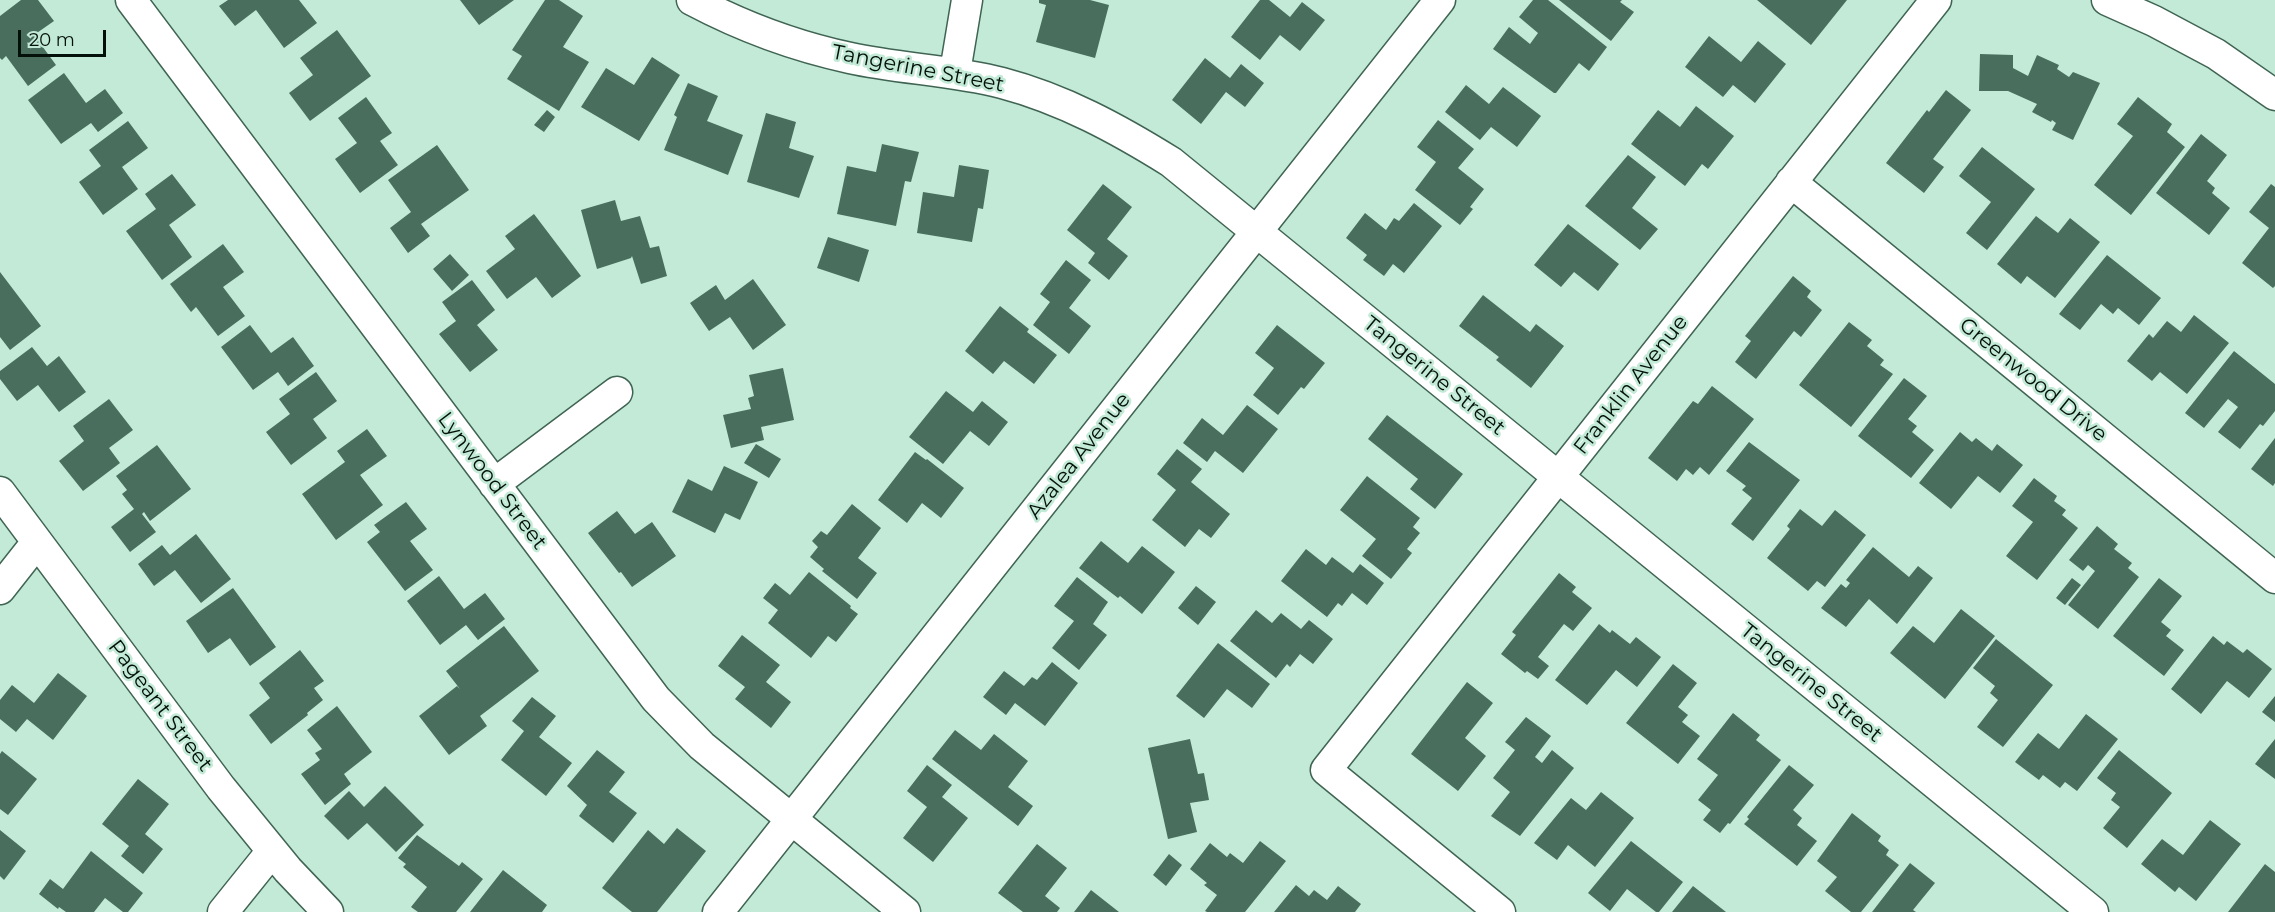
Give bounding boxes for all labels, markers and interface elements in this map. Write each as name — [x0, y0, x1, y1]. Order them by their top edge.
scale bar — [21, 18, 110, 56]
text: 20 m — [29, 29, 75, 51]
street label: Tangerine Street — [830, 40, 1006, 98]
street label: Franklin Avenue — [1569, 310, 1693, 460]
street label: Tangerine Street — [1358, 311, 1510, 441]
street label: Greenwood Drive — [1954, 313, 2112, 447]
street label: Azalea Avenue — [1022, 388, 1136, 524]
street label: Lynwood Street — [432, 407, 552, 555]
street label: Tangerine Street — [1735, 618, 1887, 748]
street label: Pageant Street — [102, 635, 218, 777]

